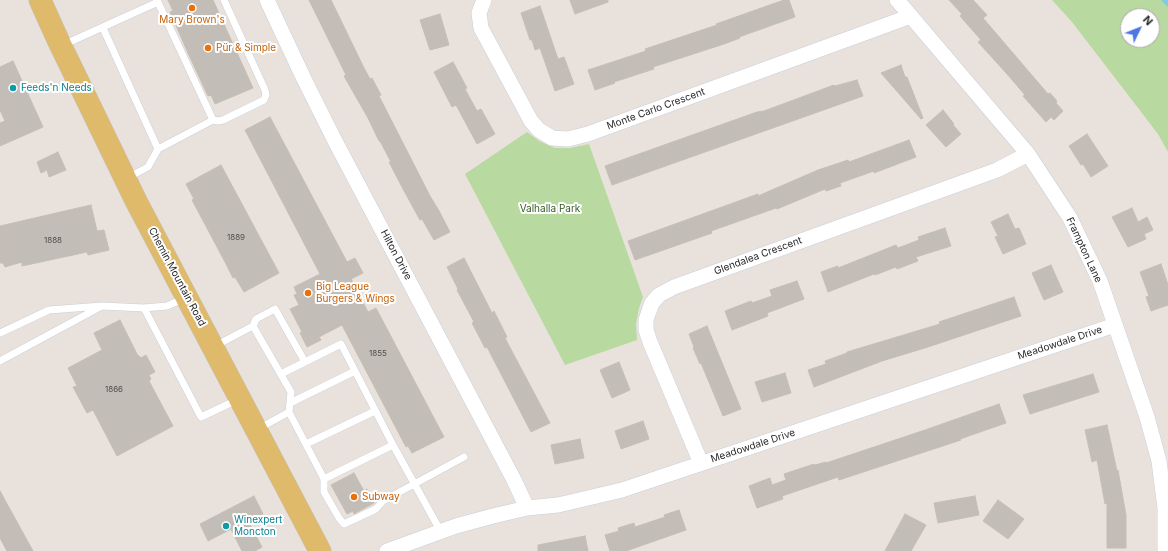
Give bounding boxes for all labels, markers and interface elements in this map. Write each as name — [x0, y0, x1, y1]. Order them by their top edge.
marker: Mary Brown's — [187, 3, 197, 13]
north arrow — [1120, 8, 1160, 48]
text: N — [1140, 13, 1156, 28]
place label: Mary Brown's — [159, 14, 225, 26]
place label: Pür & Simple — [216, 42, 276, 54]
marker: Pür & Simple — [203, 43, 213, 53]
place label: Feeds'n Needs — [21, 82, 92, 94]
marker: Feeds'n Needs — [8, 83, 18, 93]
street label: Monte Carlo Crescent — [605, 86, 707, 132]
park label: Valhalla Park — [520, 203, 580, 215]
street label: Frampton Lane — [1064, 215, 1104, 285]
street label: Chemin Mountain Road — [146, 226, 208, 328]
street label: Hilton Drive — [378, 228, 414, 282]
house number: 1889 — [227, 233, 245, 243]
street label: Glendalea Crescent — [712, 234, 804, 278]
house number: 1888 — [44, 236, 62, 246]
place label: Big League Burgers & Wings — [316, 281, 395, 304]
marker: Big League Burgers & Wings — [303, 288, 313, 298]
street label: Meadowdale Drive — [1016, 324, 1104, 362]
house number: 1855 — [369, 349, 387, 359]
house number: 1866 — [105, 385, 123, 395]
street label: Meadowdale Drive — [709, 427, 797, 465]
place label: Subway — [362, 491, 400, 503]
marker: Subway — [349, 492, 359, 502]
place label: Winexpert Moncton — [234, 514, 282, 538]
marker: Winexpert Moncton — [221, 521, 231, 531]

